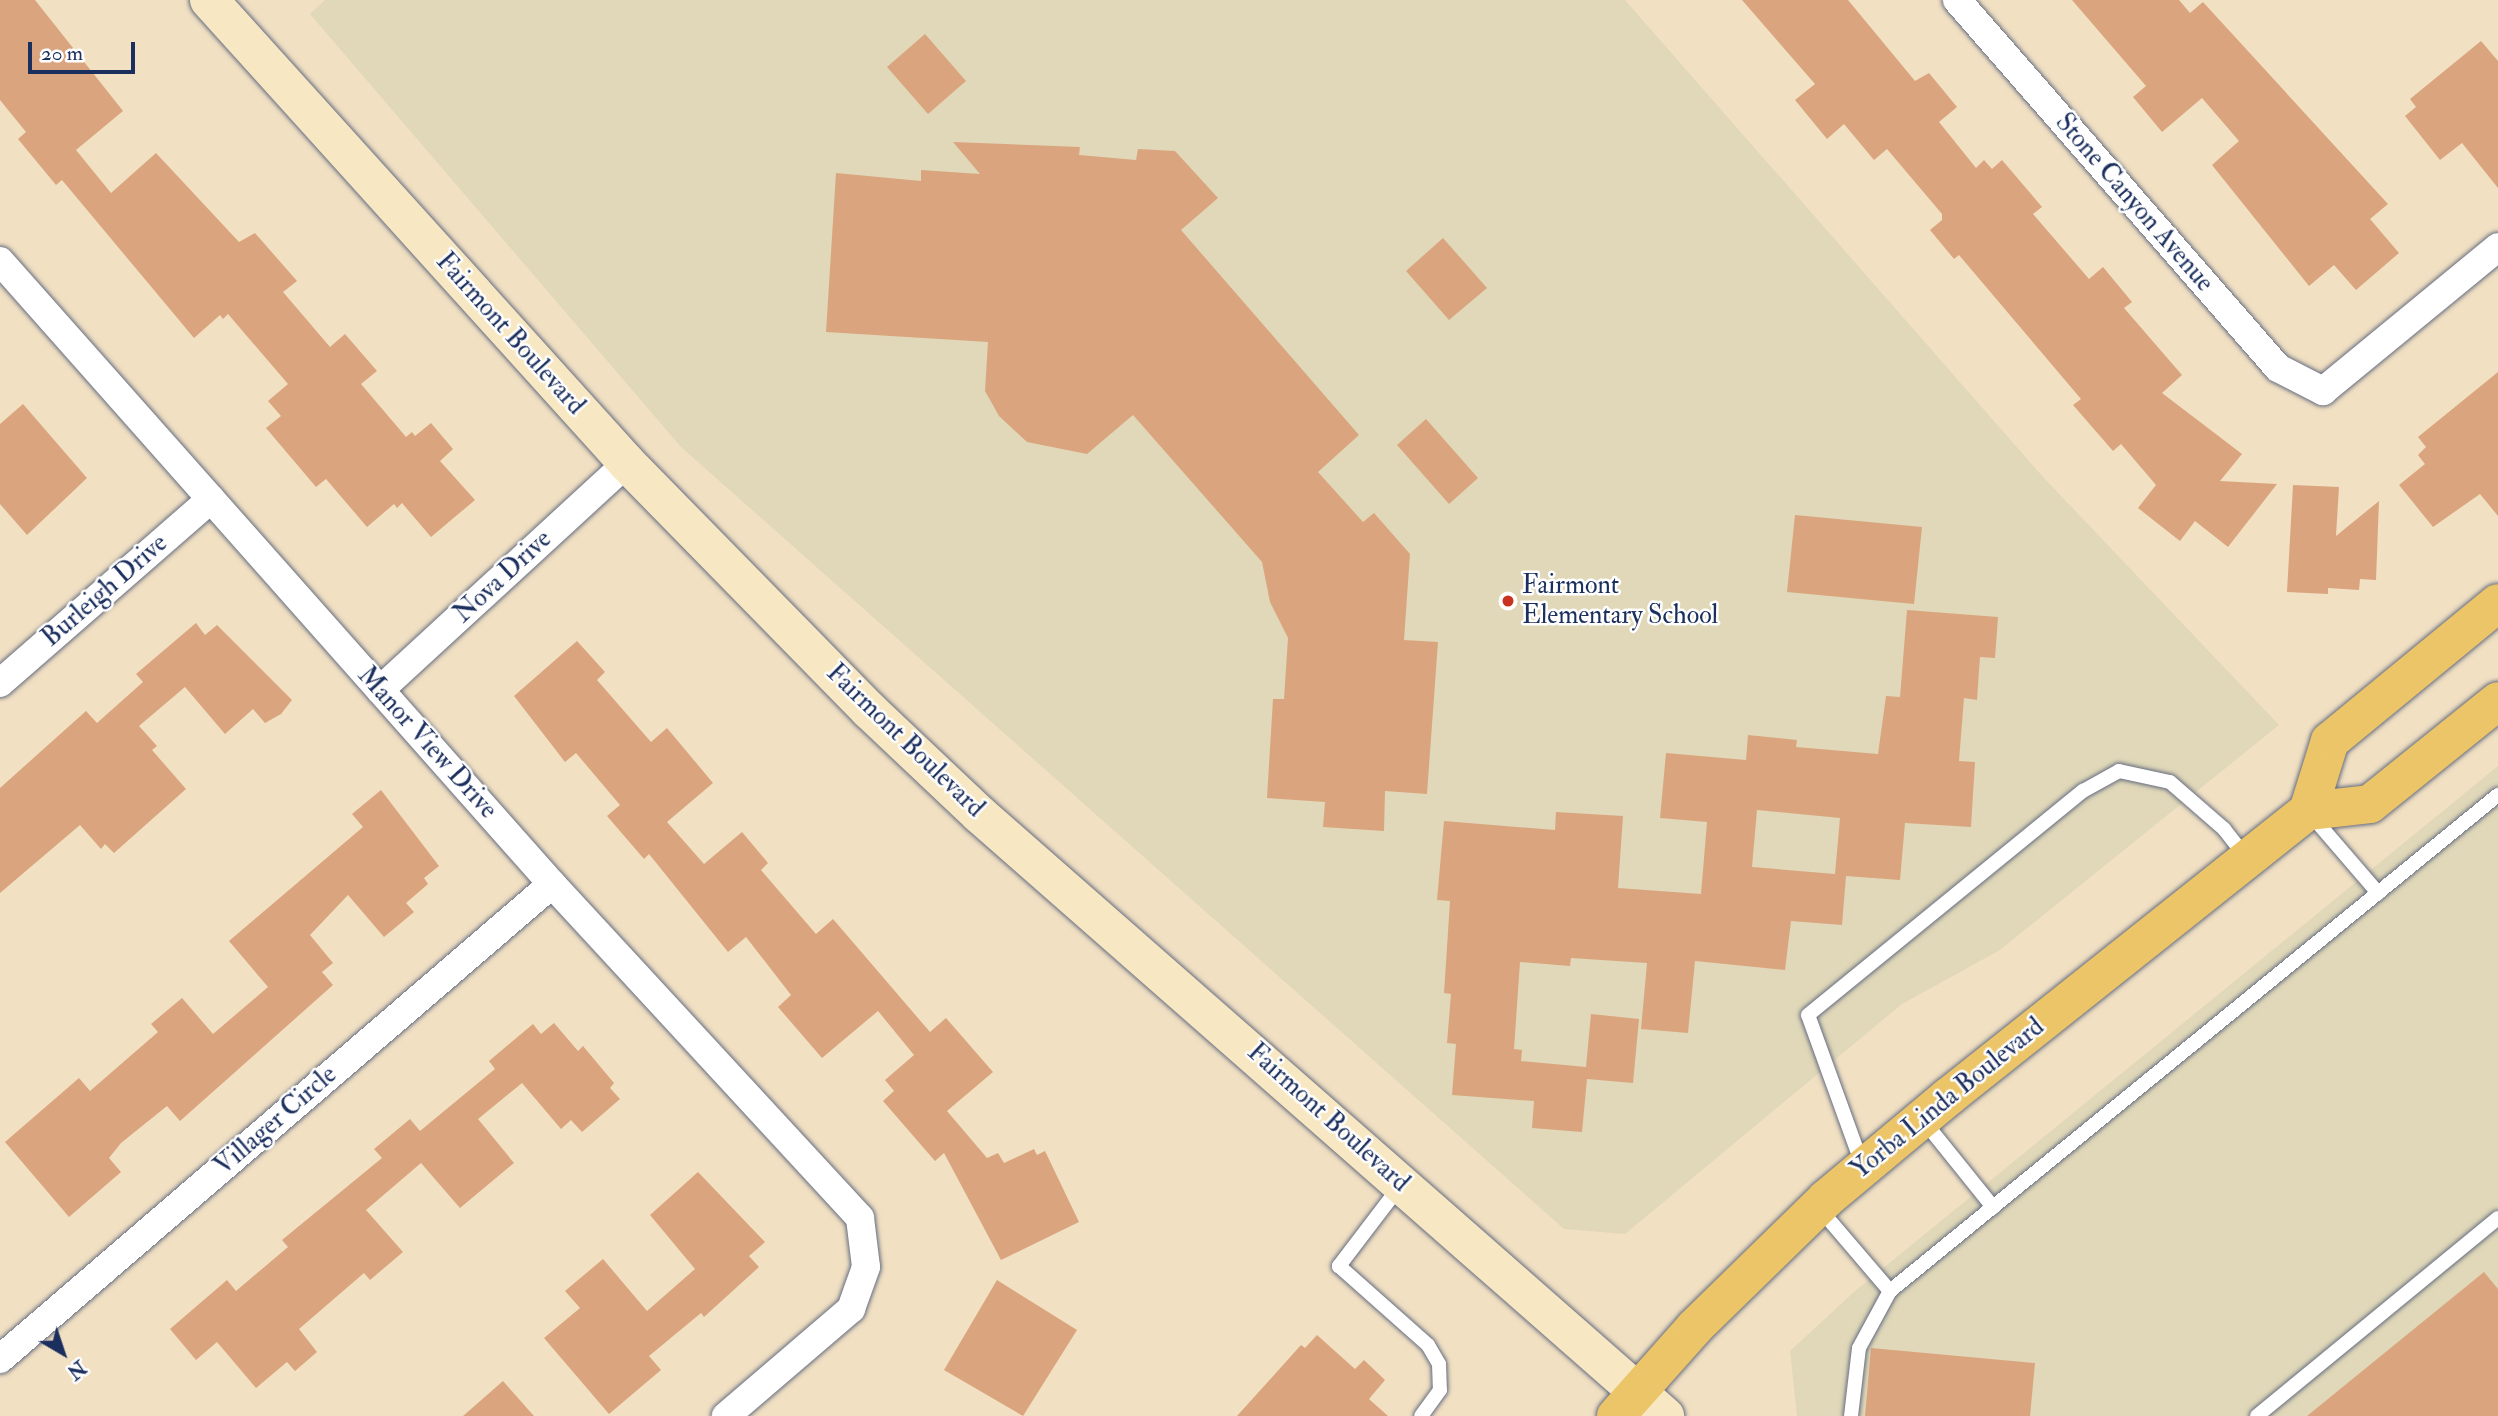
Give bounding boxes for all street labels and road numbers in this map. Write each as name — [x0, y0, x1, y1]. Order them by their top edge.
street label: Stone Canyon Avenue — [2048, 108, 2220, 298]
street label: Fairmont Boulevard — [429, 247, 591, 421]
street label: Nova Drive — [448, 524, 558, 630]
street label: Burleigh Drive — [36, 528, 174, 654]
street label: Fairmont Boulevard — [820, 658, 990, 824]
street label: Manor View Drive — [351, 661, 503, 825]
street label: Yorba Linda Boulevard — [1845, 1012, 2051, 1186]
street label: Fairmont Boulevard — [1241, 1037, 1415, 1199]
street label: Villager Circle — [209, 1060, 343, 1182]

